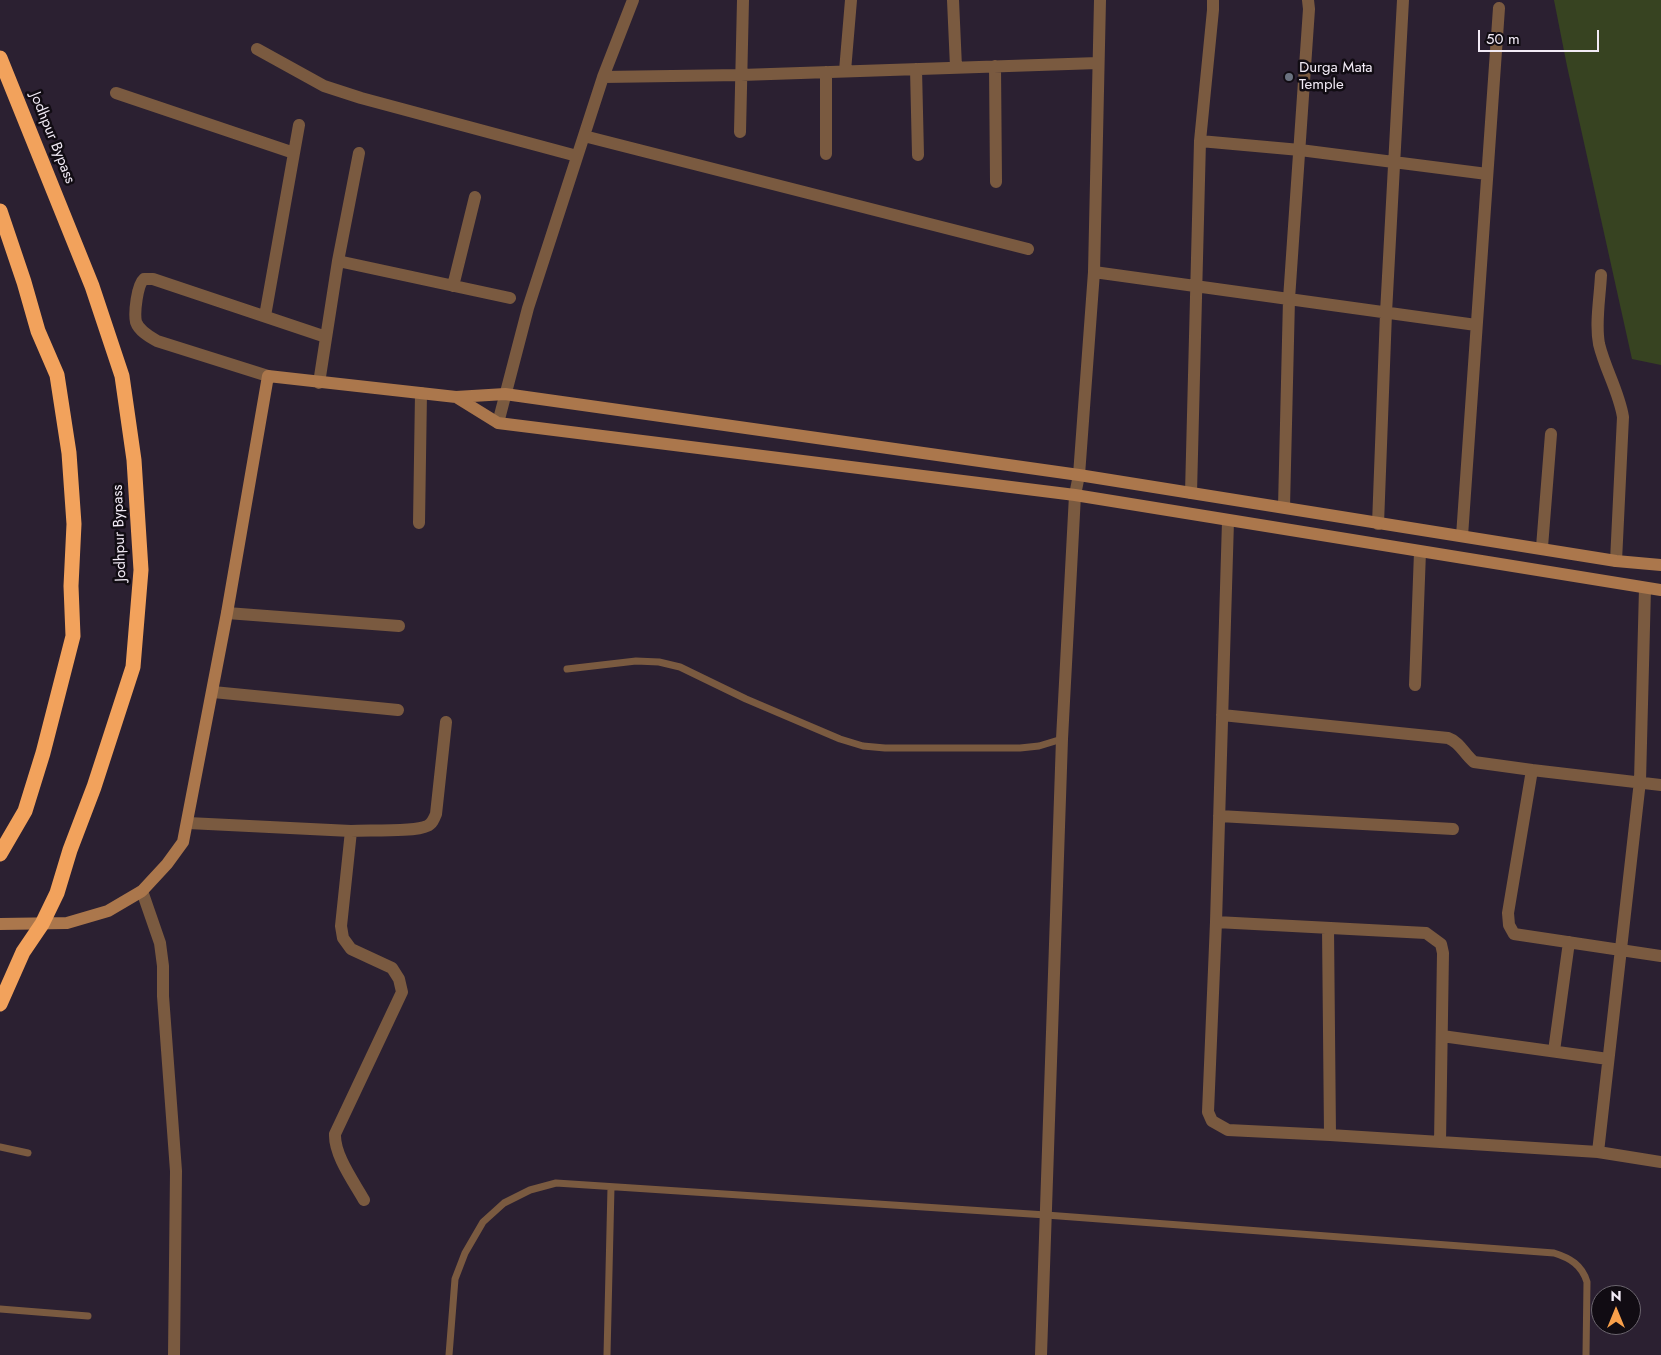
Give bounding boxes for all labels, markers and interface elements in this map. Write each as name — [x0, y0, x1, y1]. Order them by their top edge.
scale bar — [1481, 20, 1602, 52]
text: 50 m — [1486, 28, 1520, 50]
place label: Durga Mata Temple — [1299, 59, 1372, 94]
marker: Durga Mata Temple — [1283, 71, 1295, 83]
street label: Jodhpur Bypass — [25, 90, 79, 186]
street label: Jodhpur Bypass — [109, 484, 131, 582]
north arrow — [1591, 1285, 1641, 1335]
text: N — [1610, 1286, 1622, 1306]

